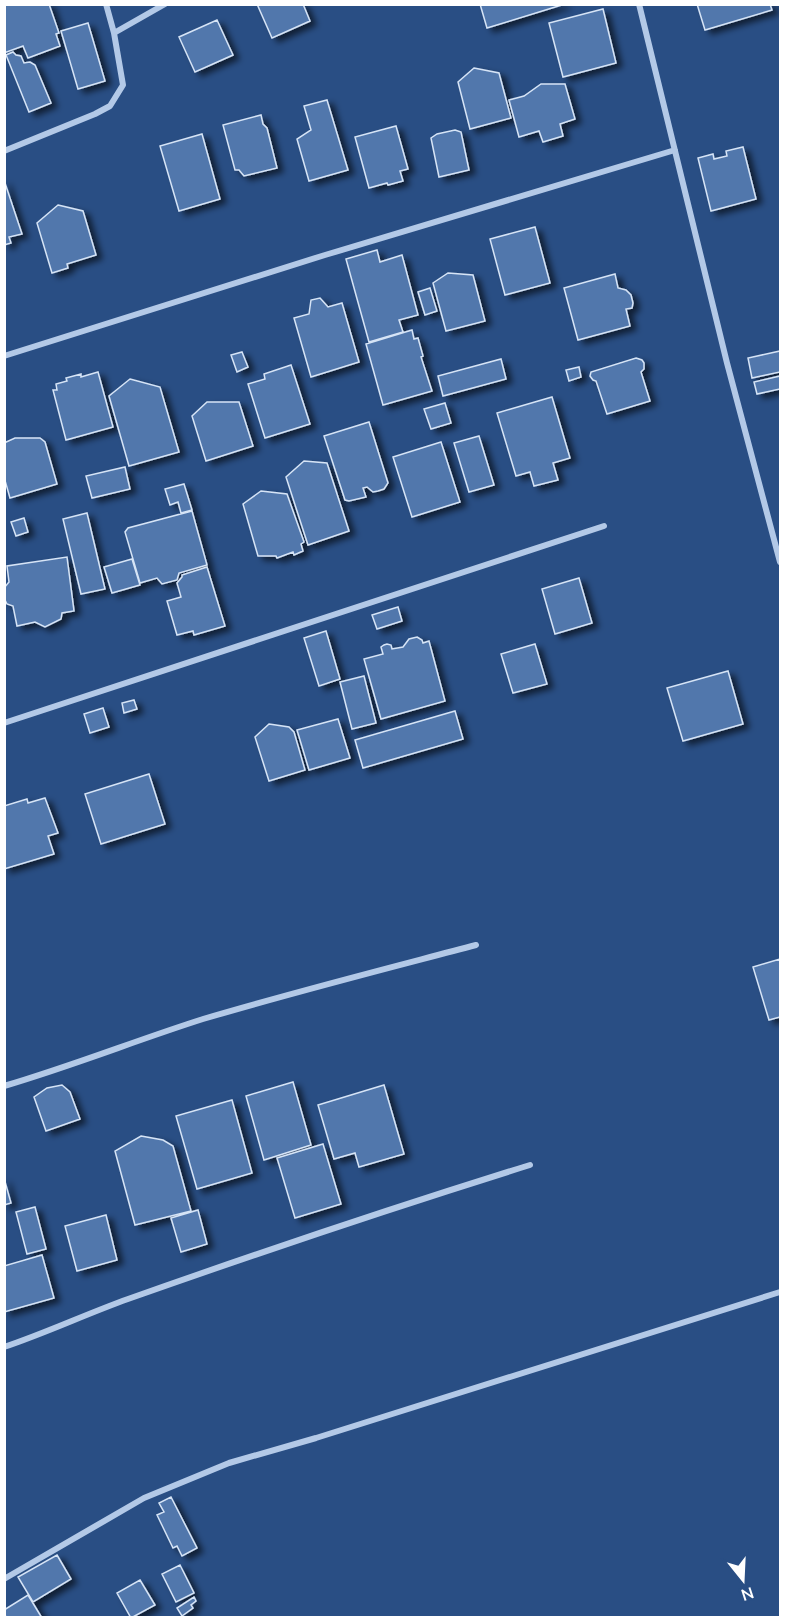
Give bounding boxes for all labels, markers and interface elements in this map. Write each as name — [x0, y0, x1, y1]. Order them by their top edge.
north arrow — [713, 1550, 773, 1610]
text: N — [739, 1583, 756, 1606]

